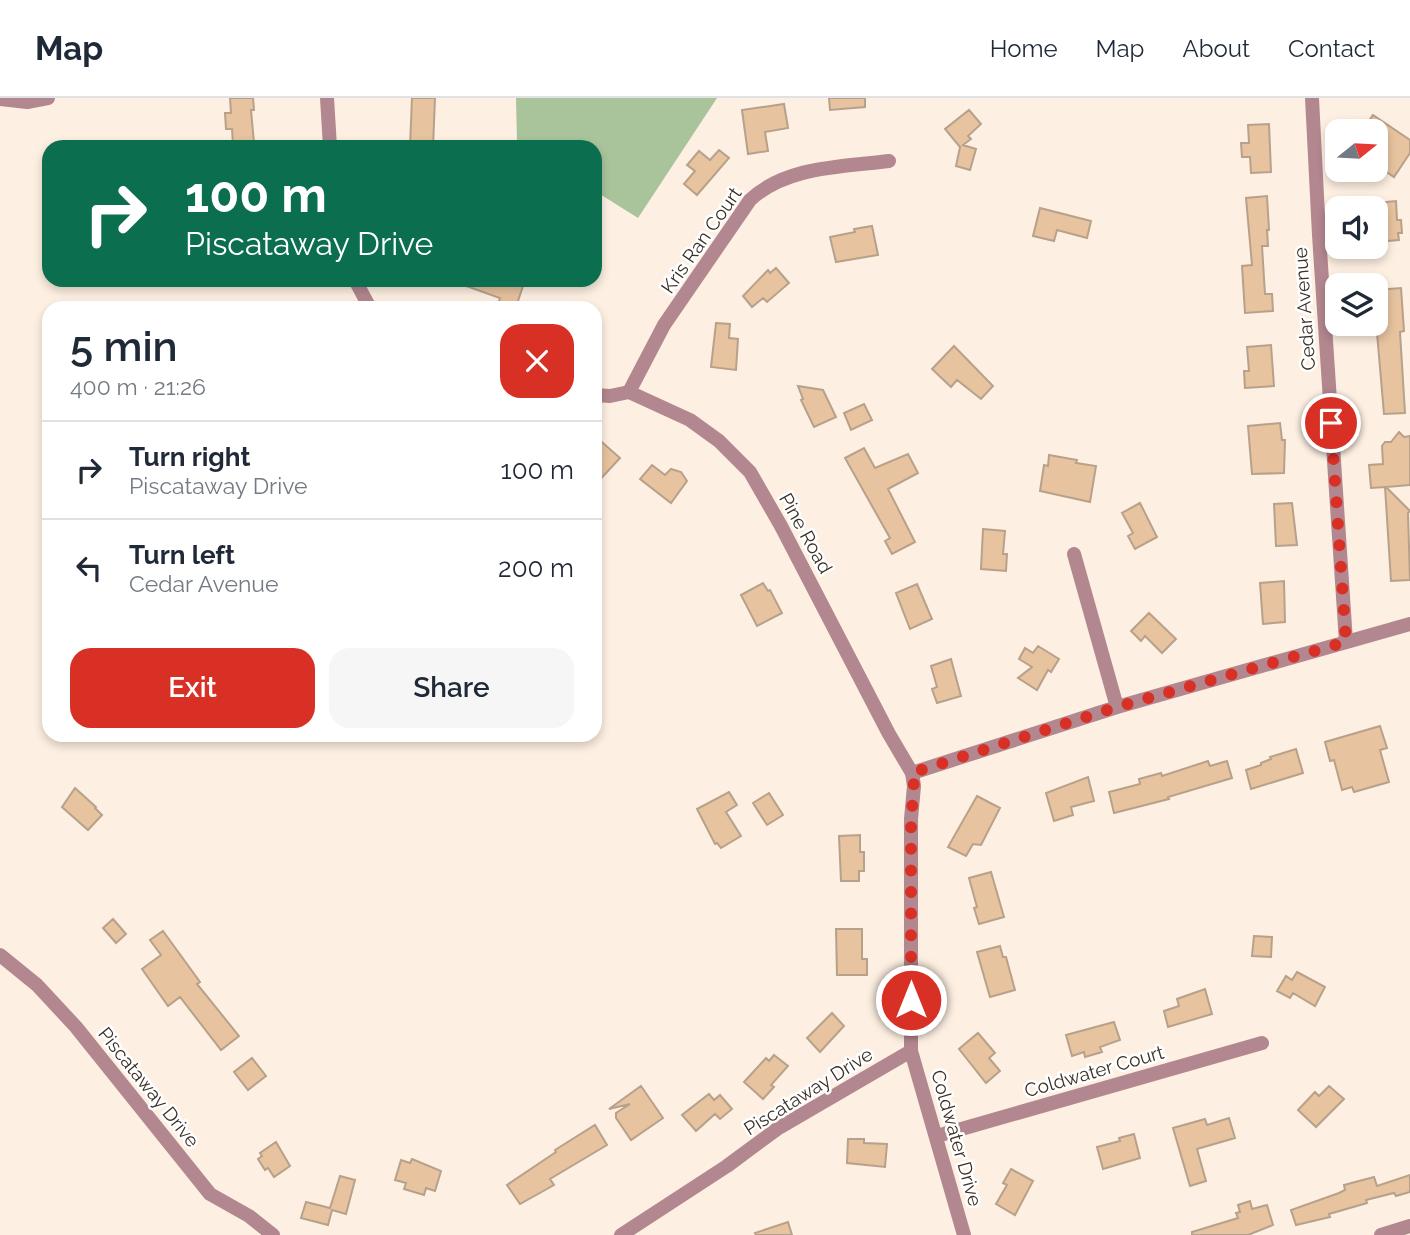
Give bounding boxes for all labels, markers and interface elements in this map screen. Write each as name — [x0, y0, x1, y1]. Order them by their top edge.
text: Map — [35, 29, 103, 68]
text: Home — [990, 34, 1058, 63]
text: Map — [1096, 34, 1144, 63]
text: About — [1182, 34, 1250, 63]
text: Contact — [1288, 34, 1375, 63]
north arrow — [1325, 119, 1388, 182]
map controls — [1325, 119, 1388, 336]
text: 100 m — [185, 166, 327, 223]
icon: right — [70, 168, 161, 259]
street label: Kris Ran Court — [656, 182, 746, 297]
button: sound — [1325, 196, 1388, 259]
text: Piscataway Drive — [185, 225, 433, 262]
street label: Cedar Avenue — [1289, 247, 1319, 371]
button: layers — [1325, 273, 1388, 336]
text: 5 min — [70, 322, 178, 371]
button: close — [500, 324, 574, 398]
text: 400 m · 21:26 — [70, 373, 206, 400]
pin — [1301, 393, 1361, 453]
icon: arrive — [1312, 404, 1350, 442]
text: Turn right — [129, 442, 250, 472]
icon: right — [70, 451, 108, 489]
text: 100 m — [501, 455, 574, 485]
text: Piscataway Drive — [129, 472, 308, 499]
street label: Pine Road — [775, 489, 837, 577]
text: Turn left — [129, 540, 235, 570]
icon: left — [70, 549, 108, 587]
text: 200 m — [498, 553, 574, 583]
text: Cedar Avenue — [129, 570, 279, 597]
button: Exit — [70, 648, 315, 728]
button: Share — [329, 648, 574, 728]
position arrow — [874, 963, 948, 1037]
street label: Piscataway Drive — [94, 1023, 204, 1151]
street label: Coldwater Court — [1022, 1040, 1167, 1101]
street label: Piscataway Drive — [740, 1043, 876, 1139]
street label: Coldwater Drive — [927, 1067, 987, 1209]

